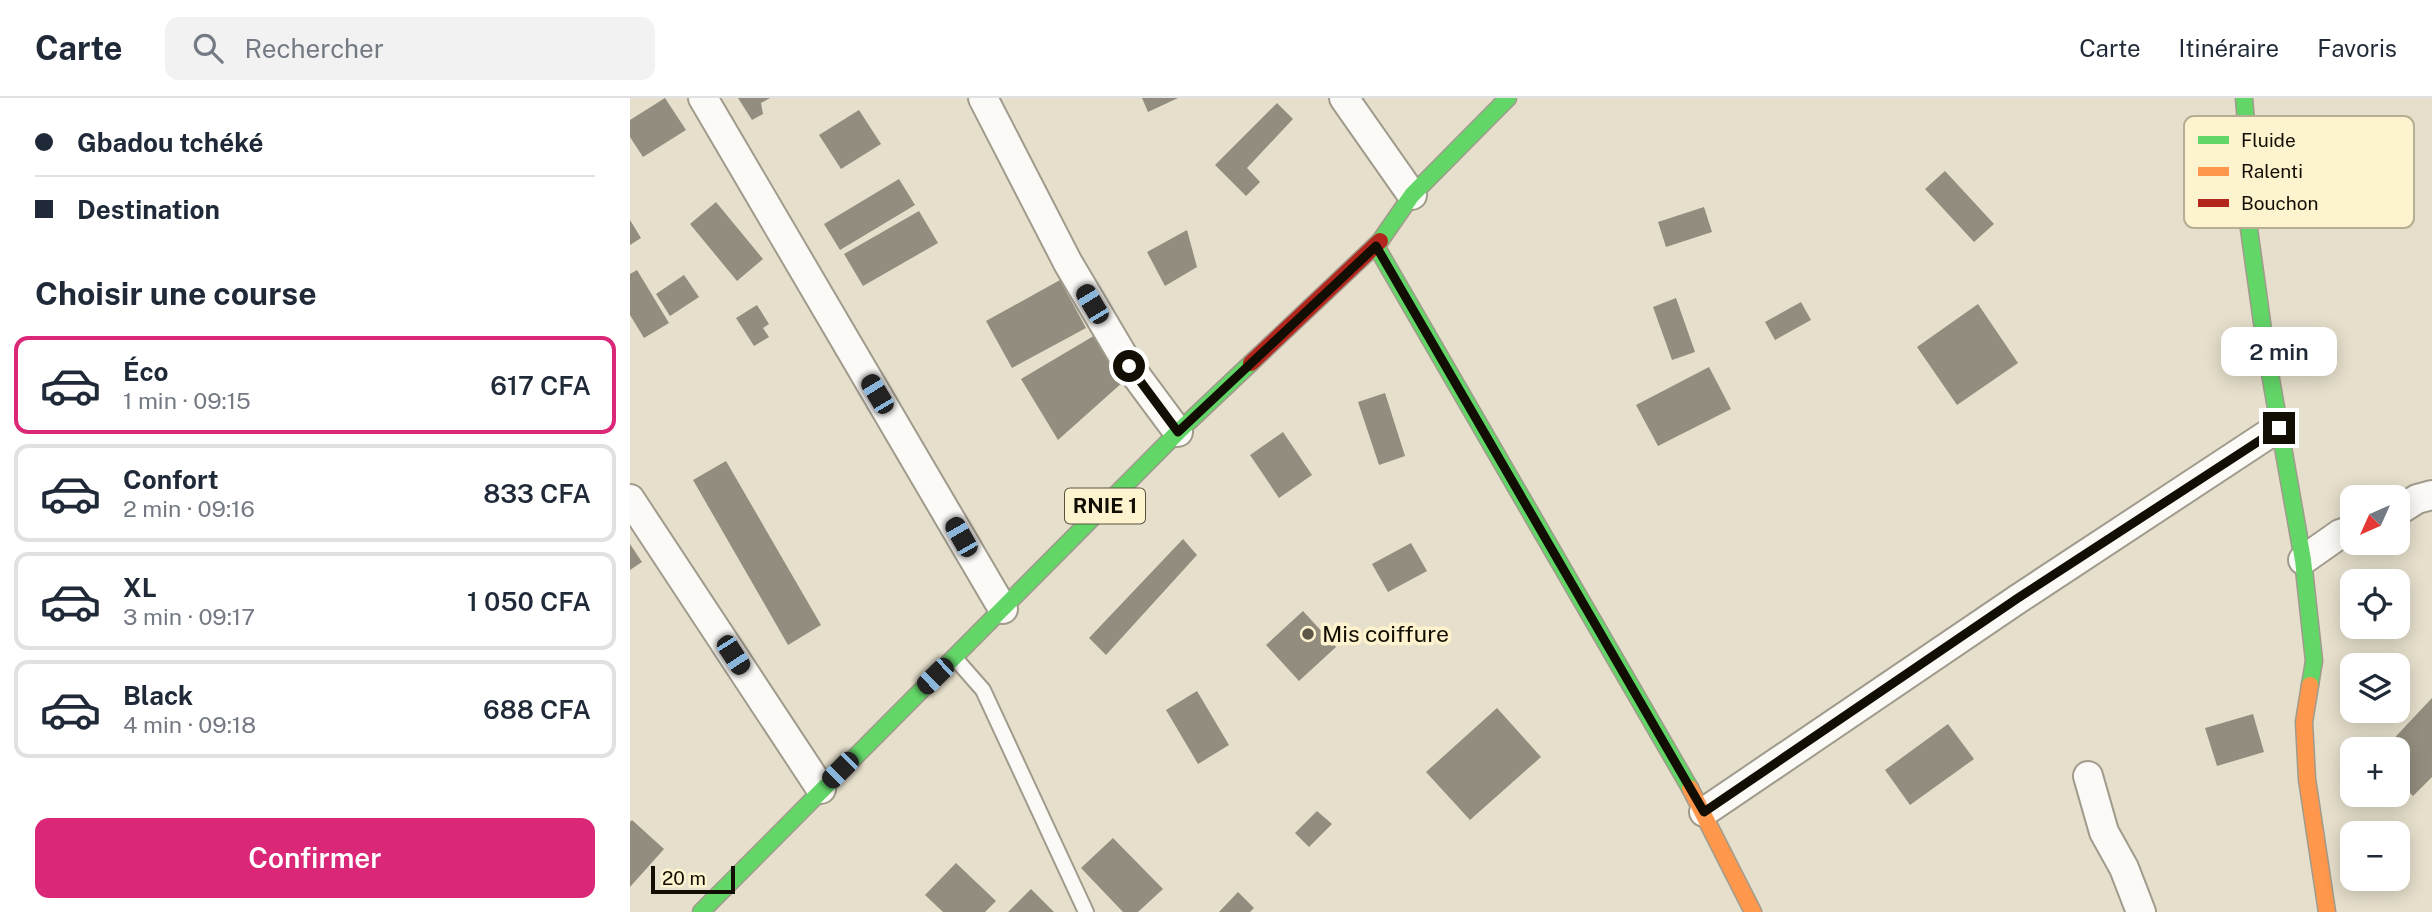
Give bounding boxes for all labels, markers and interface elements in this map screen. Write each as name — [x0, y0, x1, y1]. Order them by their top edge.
search box — [165, 17, 655, 80]
text: Carte — [35, 29, 123, 67]
icon: search — [189, 29, 227, 67]
text: Rechercher — [245, 33, 384, 64]
text: Carte — [2079, 34, 2141, 62]
text: Itinéraire — [2179, 34, 2279, 62]
text: Favoris — [2317, 34, 2397, 62]
legend — [2184, 116, 2414, 228]
text: Gbadou tchéké — [77, 127, 264, 158]
text: Fluide — [2241, 129, 2296, 151]
text: Ralenti — [2241, 160, 2303, 182]
text: Bouchon — [2241, 192, 2318, 214]
text: Destination — [77, 194, 220, 225]
text: Choisir une course — [35, 275, 317, 312]
car — [1073, 281, 1112, 327]
callout: 2 min — [2221, 327, 2337, 376]
text: 2 min — [2249, 338, 2309, 365]
route start — [1113, 350, 1145, 382]
icon: car — [39, 354, 102, 417]
text: Éco — [123, 356, 169, 387]
text: 617 CFA — [490, 370, 591, 401]
car — [858, 371, 897, 417]
text: 1 min · 09:15 — [123, 387, 251, 414]
route end — [2263, 412, 2295, 444]
icon: car — [39, 462, 102, 525]
text: Confort — [123, 464, 219, 495]
text: 833 CFA — [483, 478, 591, 509]
north arrow — [2340, 485, 2410, 555]
map controls — [2340, 485, 2410, 891]
road number: RNIE 1 — [1065, 488, 1145, 524]
text: 2 min · 09:16 — [123, 495, 255, 522]
car — [942, 514, 981, 560]
button: locate — [2340, 569, 2410, 639]
icon: car — [39, 570, 102, 633]
text: XL — [123, 572, 157, 603]
text: 1 050 CFA — [467, 586, 591, 617]
text: 3 min · 09:17 — [123, 603, 255, 630]
place label: Mis coiffure — [1322, 620, 1449, 647]
marker: Mis coiffure — [1300, 626, 1316, 642]
car — [713, 632, 754, 678]
button: layers — [2340, 653, 2410, 723]
car — [913, 654, 958, 698]
icon: car — [39, 678, 102, 741]
text: Black — [123, 680, 193, 711]
text: 688 CFA — [483, 694, 591, 725]
text: 4 min · 09:18 — [123, 711, 256, 738]
button: + — [2340, 737, 2410, 807]
car — [818, 748, 863, 792]
button: Confirmer — [35, 818, 595, 898]
button: − — [2340, 821, 2410, 891]
scale bar — [651, 863, 735, 895]
text: 20 m — [662, 867, 706, 889]

